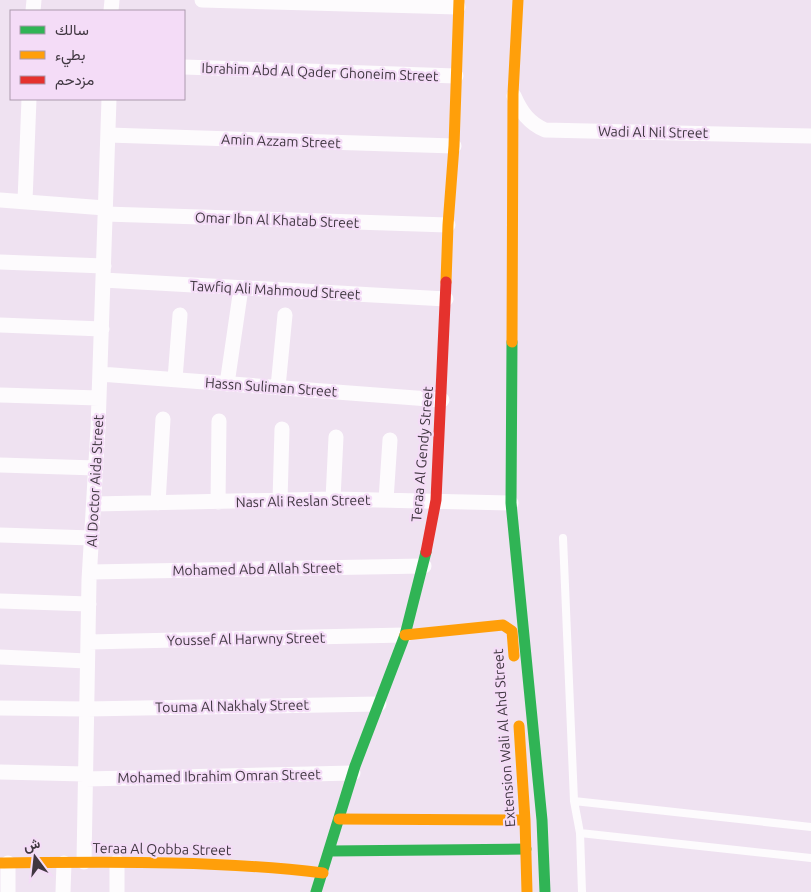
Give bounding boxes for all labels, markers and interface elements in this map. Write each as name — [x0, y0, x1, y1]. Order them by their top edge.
legend — [10, 10, 185, 100]
text: سالك — [55, 21, 89, 38]
text: بطيء — [55, 46, 85, 68]
street label: Ibrahim Abd Al Qader Ghoneim Street — [201, 60, 439, 84]
text: مزدحم — [55, 71, 94, 90]
street label: Wadi Al Nil Street — [598, 123, 709, 141]
street label: Amin Azzam Street — [221, 131, 341, 151]
street label: Omar Ibn Al Khatab Street — [195, 209, 360, 231]
street label: Tawfiq Ali Mahmoud Street — [189, 278, 361, 302]
street label: Hassn Suliman Street — [204, 374, 338, 400]
street label: Teraa Al Gendy Street — [408, 385, 436, 522]
street label: Al Doctor Aida Street — [84, 414, 106, 548]
street label: Nasr Ali Reslan Street — [235, 492, 371, 510]
street label: Mohamed Abd Allah Street — [172, 560, 342, 578]
street label: Youssef Al Harwny Street — [167, 630, 326, 648]
street label: Extension Wali Al Ahd Street — [490, 648, 518, 828]
street label: Touma Al Nakhaly Street — [155, 697, 310, 715]
street label: Mohamed Ibrahim Omran Street — [117, 766, 321, 786]
north arrow — [10, 832, 60, 882]
text: ش — [21, 834, 42, 855]
street label: Teraa Al Qobba Street — [93, 840, 232, 858]

